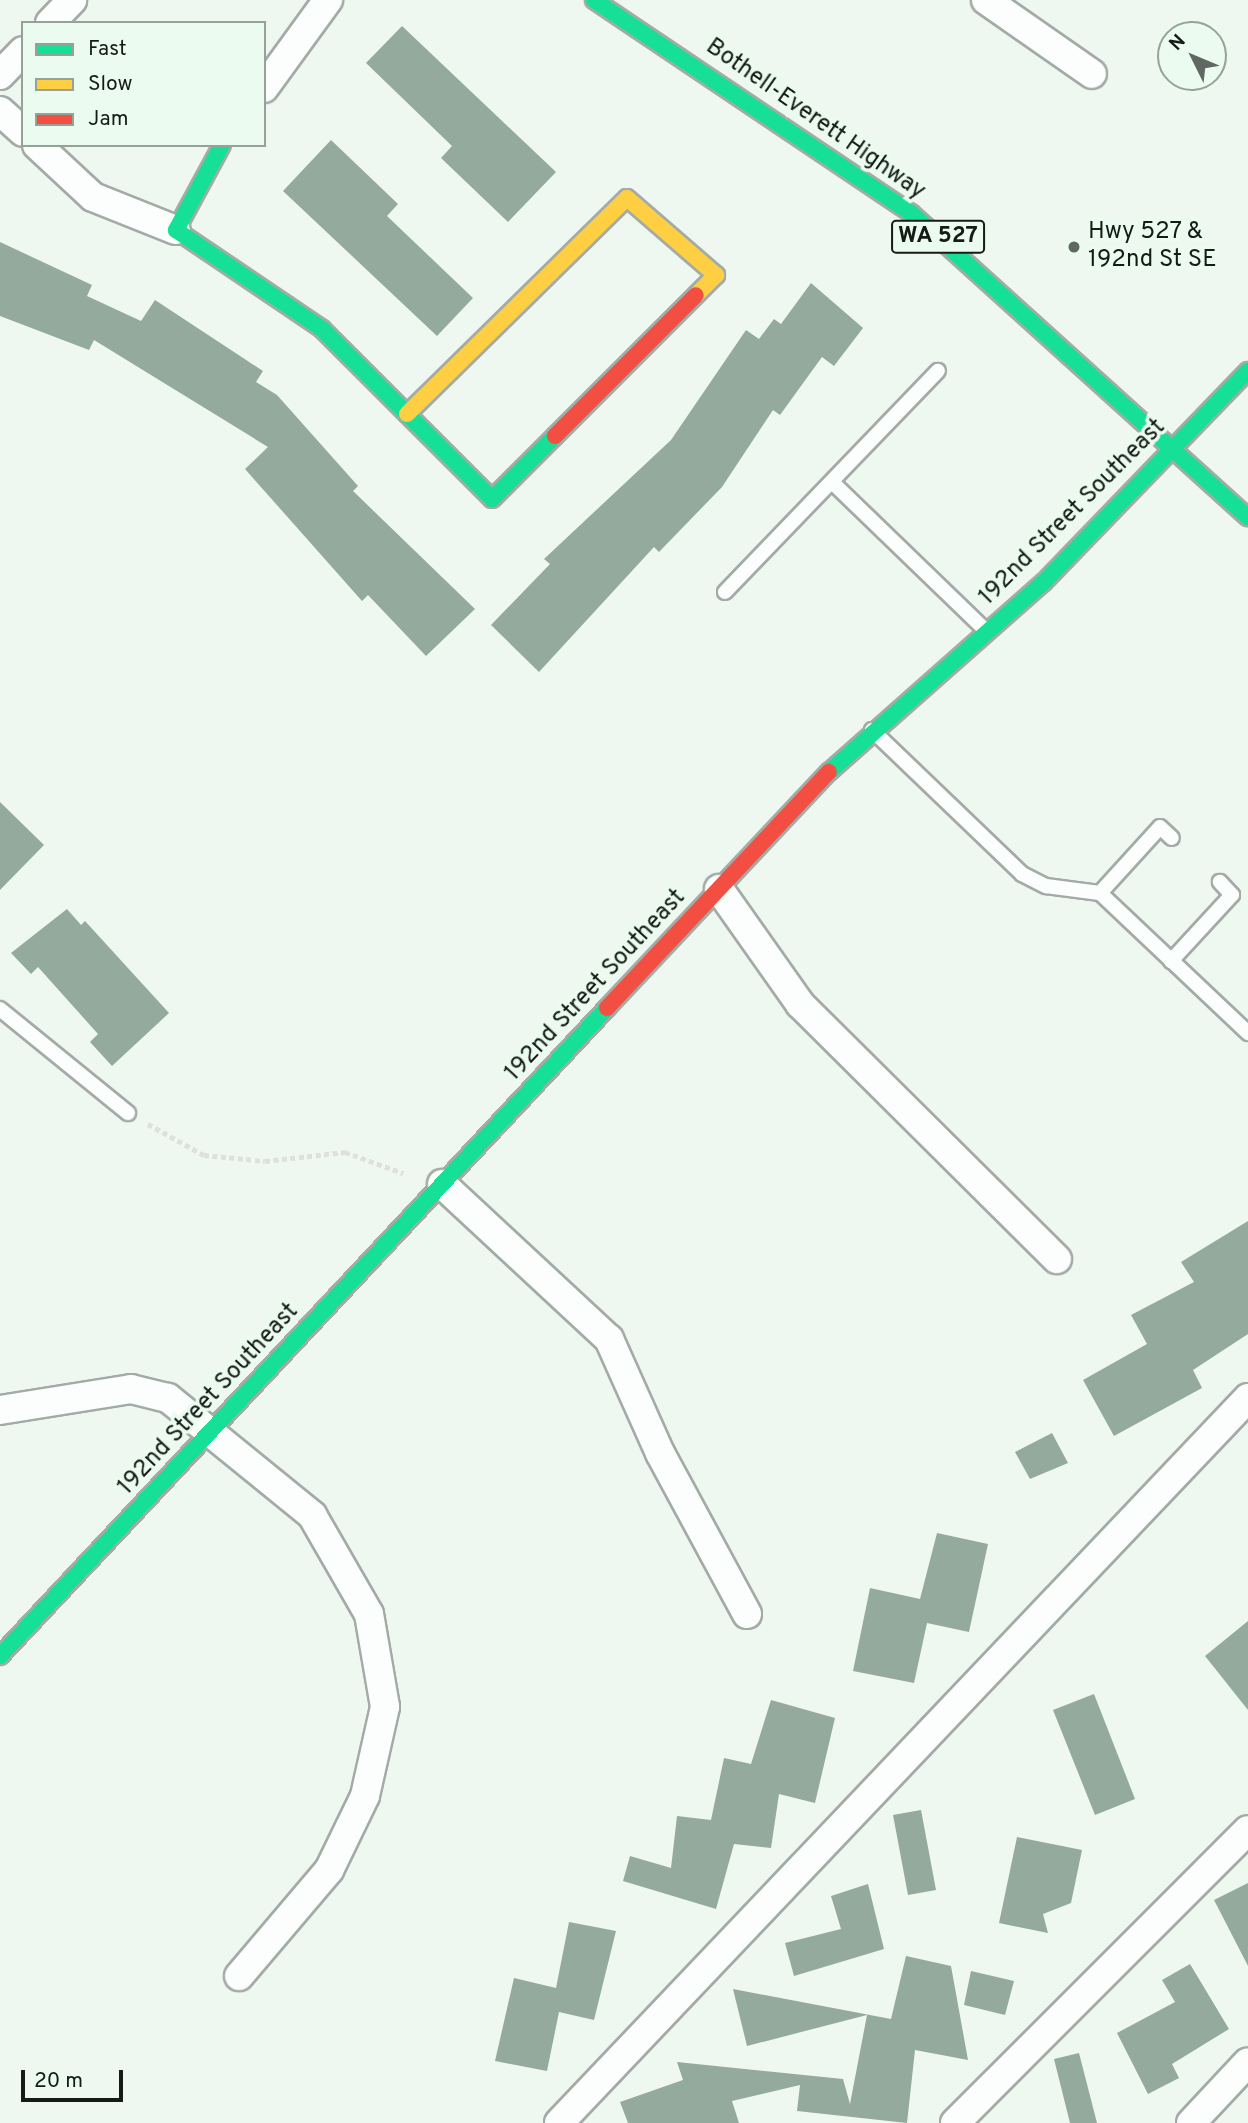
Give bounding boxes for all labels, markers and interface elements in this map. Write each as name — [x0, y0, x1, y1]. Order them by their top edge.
legend — [21, 21, 266, 147]
north arrow — [1157, 21, 1227, 91]
text: N — [1165, 30, 1192, 56]
street label: Bothell-Everett Highway — [700, 33, 930, 207]
text: Fast — [88, 36, 127, 63]
text: Slow — [88, 71, 133, 98]
text: Jam — [88, 106, 129, 133]
road number: WA 527 — [889, 218, 987, 256]
place label: Hwy 527 & 192nd St SE — [1088, 219, 1217, 275]
marker: Hwy 527 & 192nd St SE — [1066, 239, 1082, 255]
street label: 192nd Street Southeast — [974, 414, 1172, 612]
street label: 192nd Street Southeast — [500, 884, 692, 1088]
street label: 192nd Street Southeast — [113, 1298, 305, 1502]
scale bar — [24, 2056, 126, 2100]
text: 20 m — [34, 2068, 83, 2095]

